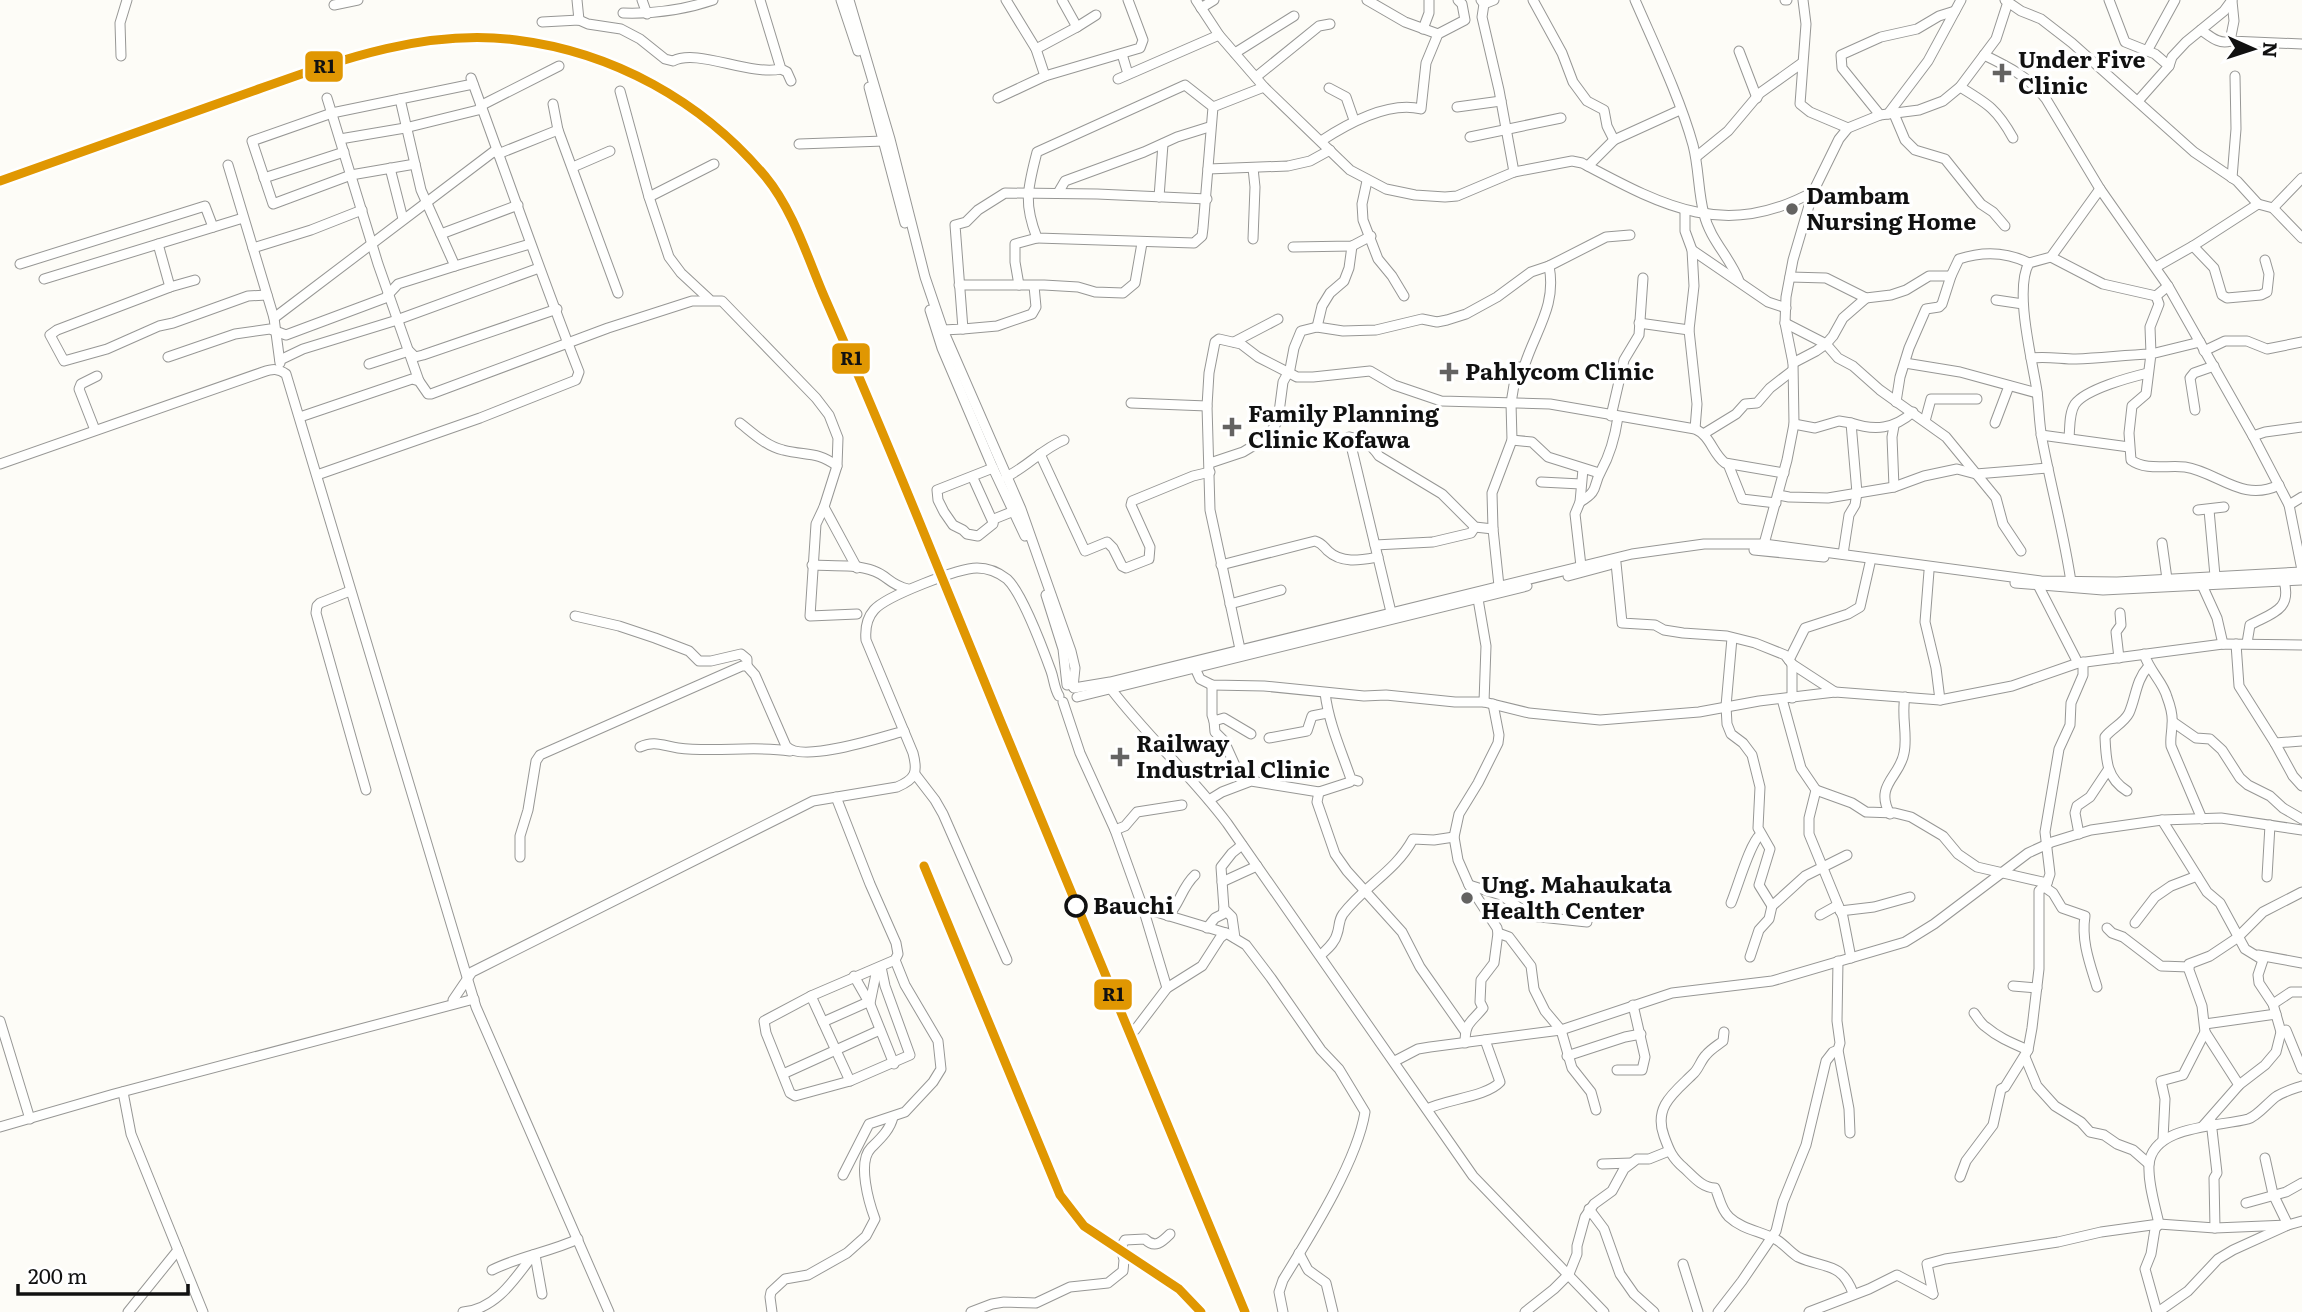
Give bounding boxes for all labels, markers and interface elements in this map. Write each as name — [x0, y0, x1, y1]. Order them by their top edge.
north arrow — [2218, 14, 2288, 84]
place label: Under Five Clinic — [2018, 41, 2145, 101]
text: N — [2257, 41, 2285, 59]
line badge: R1 — [304, 50, 344, 83]
text: R1 — [313, 51, 335, 79]
marker: Under Five Clinic — [1992, 63, 2012, 83]
place label: Dambam Nursing Home — [1806, 177, 1976, 237]
marker: Dambam Nursing Home — [1784, 201, 1800, 217]
line badge: R1 — [831, 342, 871, 375]
text: R1 — [840, 343, 862, 371]
place label: Pahlycom Clinic — [1465, 353, 1654, 387]
marker: Pahlycom Clinic — [1439, 362, 1459, 382]
place label: Family Planning Clinic Kofawa — [1248, 395, 1440, 455]
marker: Family Planning Clinic Kofawa — [1222, 417, 1242, 437]
place label: Railway Industrial Clinic — [1136, 725, 1330, 785]
marker: Railway Industrial Clinic — [1110, 747, 1130, 767]
place label: Ung. Mahaukata Health Center — [1481, 866, 1673, 926]
place label: Bauchi — [1093, 887, 1174, 921]
marker: Ung. Mahaukata Health Center — [1459, 890, 1475, 906]
marker: Bauchi — [1065, 895, 1087, 917]
line badge: R1 — [1093, 978, 1133, 1011]
text: R1 — [1102, 979, 1124, 1007]
scale bar — [18, 1252, 187, 1296]
text: 200 m — [28, 1259, 88, 1290]

